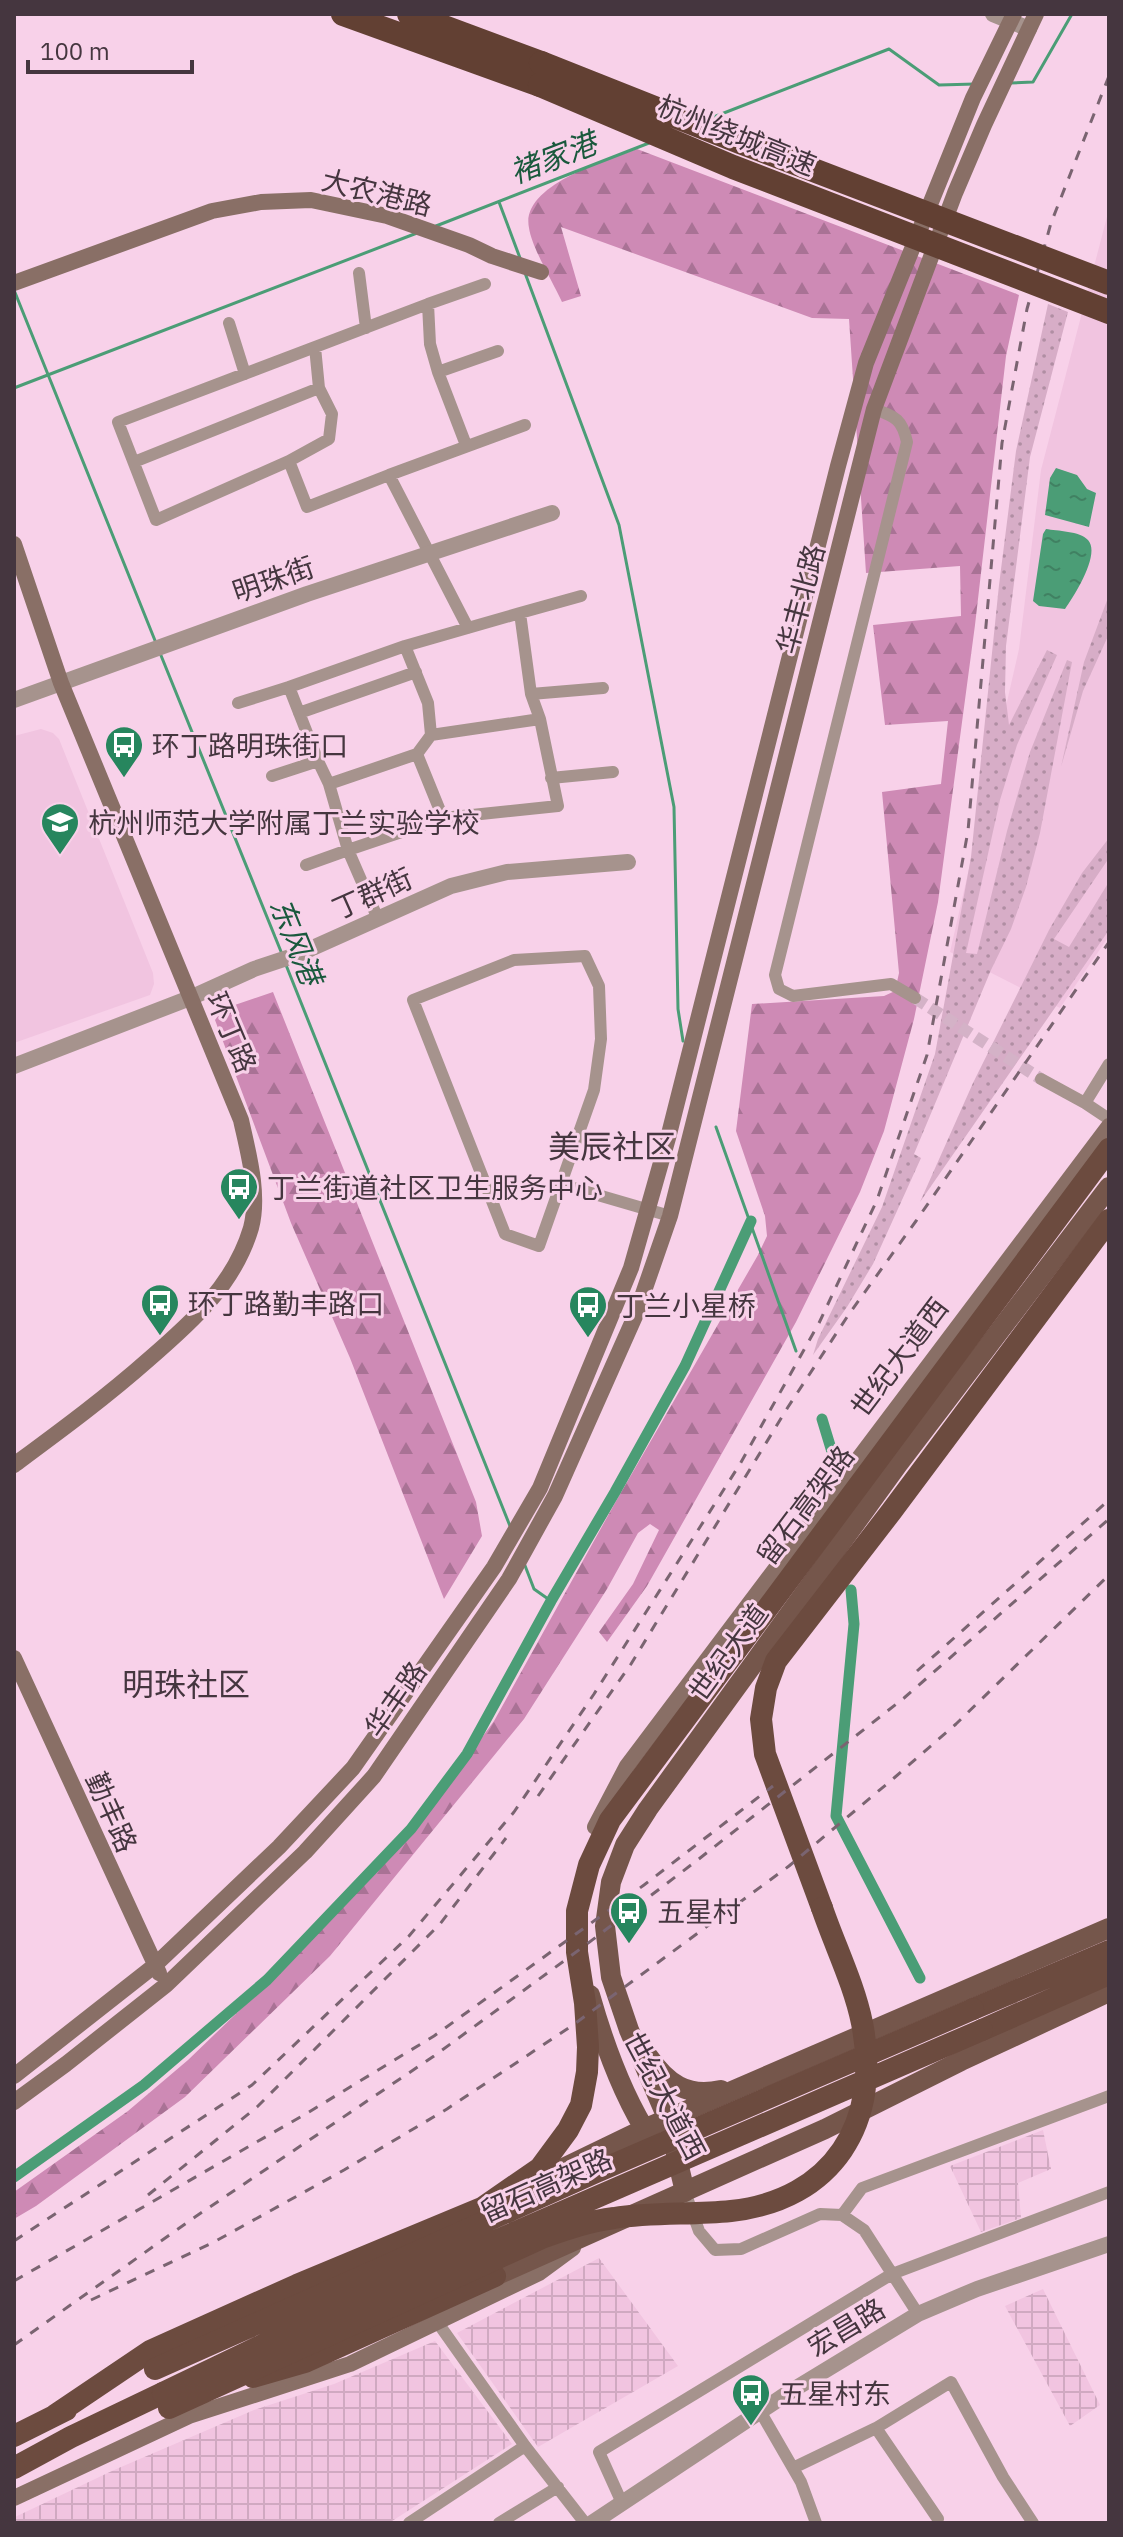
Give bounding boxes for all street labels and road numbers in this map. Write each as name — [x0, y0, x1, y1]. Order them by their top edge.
street label: 杭州绕城高速 — [652, 86, 822, 184]
street label: 大农港路 — [318, 161, 436, 223]
street label: 华丰北路 — [768, 540, 832, 658]
street label: 明珠街 — [227, 548, 319, 610]
street label: 丁群街 — [326, 859, 418, 927]
street label: 环丁路 — [199, 986, 265, 1078]
street label: 世纪大道西 — [842, 1290, 956, 1424]
street label: 留石高架路 — [748, 1438, 862, 1572]
street label: 世纪大道 — [680, 1596, 776, 1708]
street label: 华丰路 — [356, 1654, 434, 1744]
street label: 勤丰路 — [78, 1766, 146, 1858]
street label: 世纪大道西 — [616, 2026, 714, 2166]
street label: 留石高架路 — [475, 2140, 617, 2230]
street label: 宏昌路 — [800, 2290, 892, 2364]

